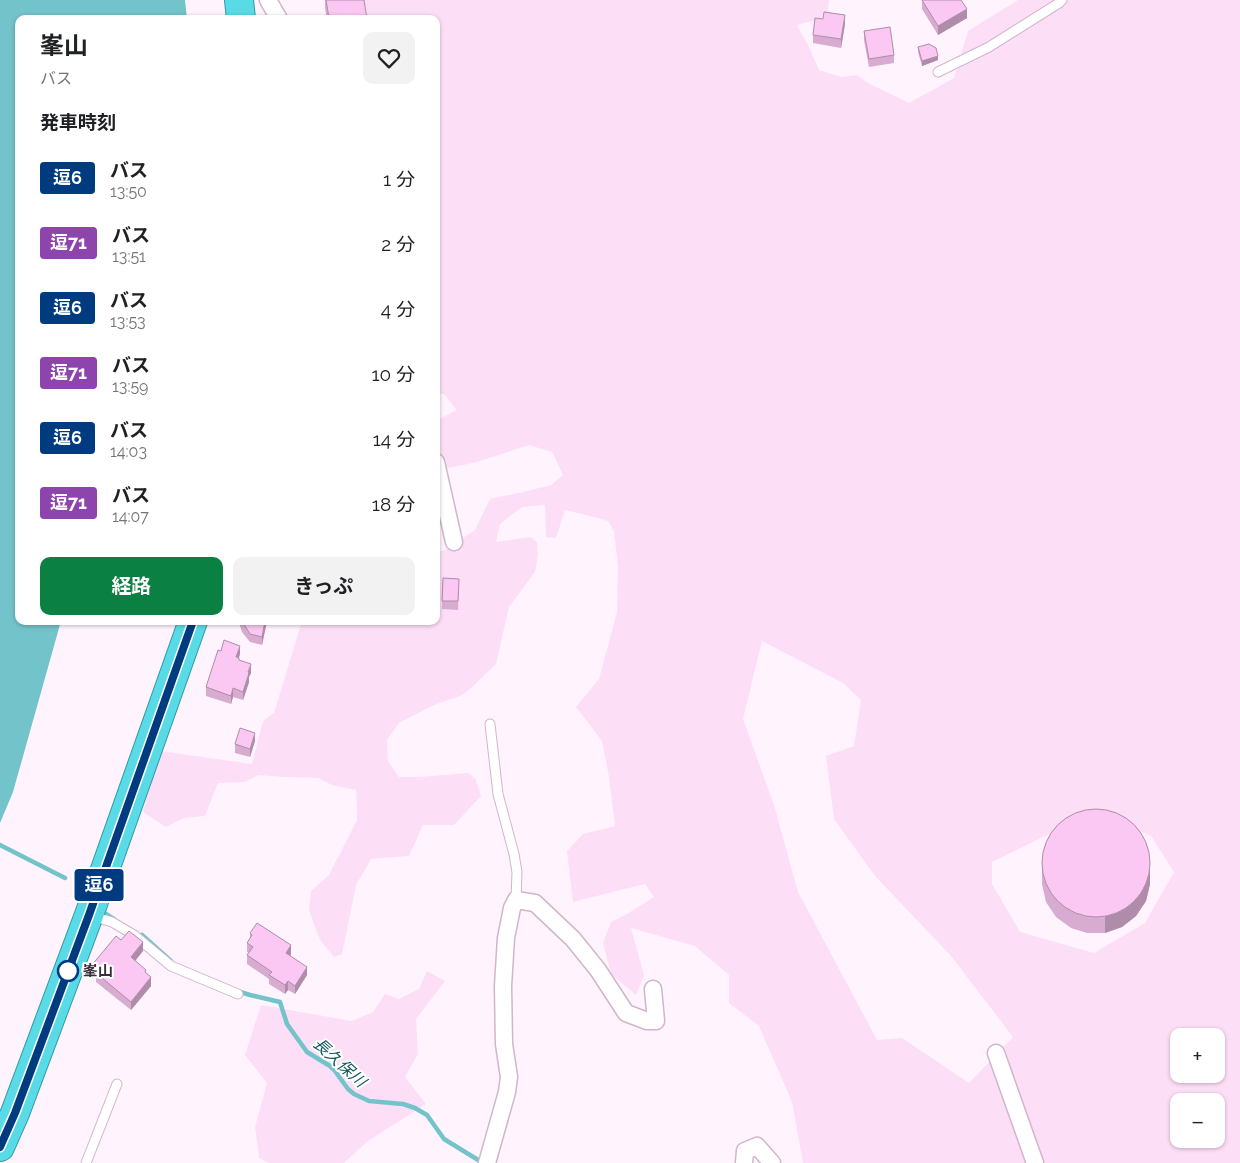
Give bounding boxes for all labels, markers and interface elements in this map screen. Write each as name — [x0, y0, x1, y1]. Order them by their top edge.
text: 峯山 — [40, 31, 88, 60]
button: heart — [363, 32, 415, 84]
text: バス — [40, 69, 72, 88]
text: 発車時刻 — [40, 111, 116, 133]
text: バス — [110, 159, 148, 181]
text: 逗6 — [53, 167, 82, 188]
text: 1 分 — [383, 168, 415, 190]
text: 13:50 — [110, 182, 147, 201]
text: バス — [112, 224, 150, 246]
text: 逗71 — [50, 232, 87, 253]
text: 2 分 — [381, 233, 415, 255]
text: 13:51 — [112, 247, 146, 266]
text: バス — [110, 289, 148, 311]
text: 逗6 — [53, 297, 82, 318]
text: 4 分 — [381, 298, 415, 320]
text: 13:53 — [110, 312, 146, 331]
text: バス — [112, 354, 150, 376]
text: 逗71 — [50, 362, 87, 383]
text: 10 分 — [371, 363, 415, 385]
text: 13:59 — [112, 377, 149, 396]
text: バス — [110, 419, 148, 441]
text: 逗6 — [53, 427, 82, 448]
text: 14 分 — [373, 428, 415, 450]
text: 14:03 — [110, 442, 147, 461]
text: バス — [112, 484, 150, 506]
text: 逗71 — [50, 492, 87, 513]
text: 18 分 — [372, 493, 415, 515]
text: 14:07 — [112, 507, 149, 526]
button: 経路 — [40, 557, 223, 615]
button: きっぷ — [233, 557, 415, 615]
line badge: 逗6 — [76, 869, 122, 901]
text: 逗6 — [85, 874, 113, 895]
marker: 峯山 — [57, 960, 79, 982]
place label: 峯山 — [83, 962, 113, 980]
map controls — [1170, 1028, 1225, 1148]
button: + — [1170, 1028, 1225, 1083]
water label: 長久保川 — [310, 1034, 371, 1092]
button: − — [1170, 1093, 1225, 1148]

